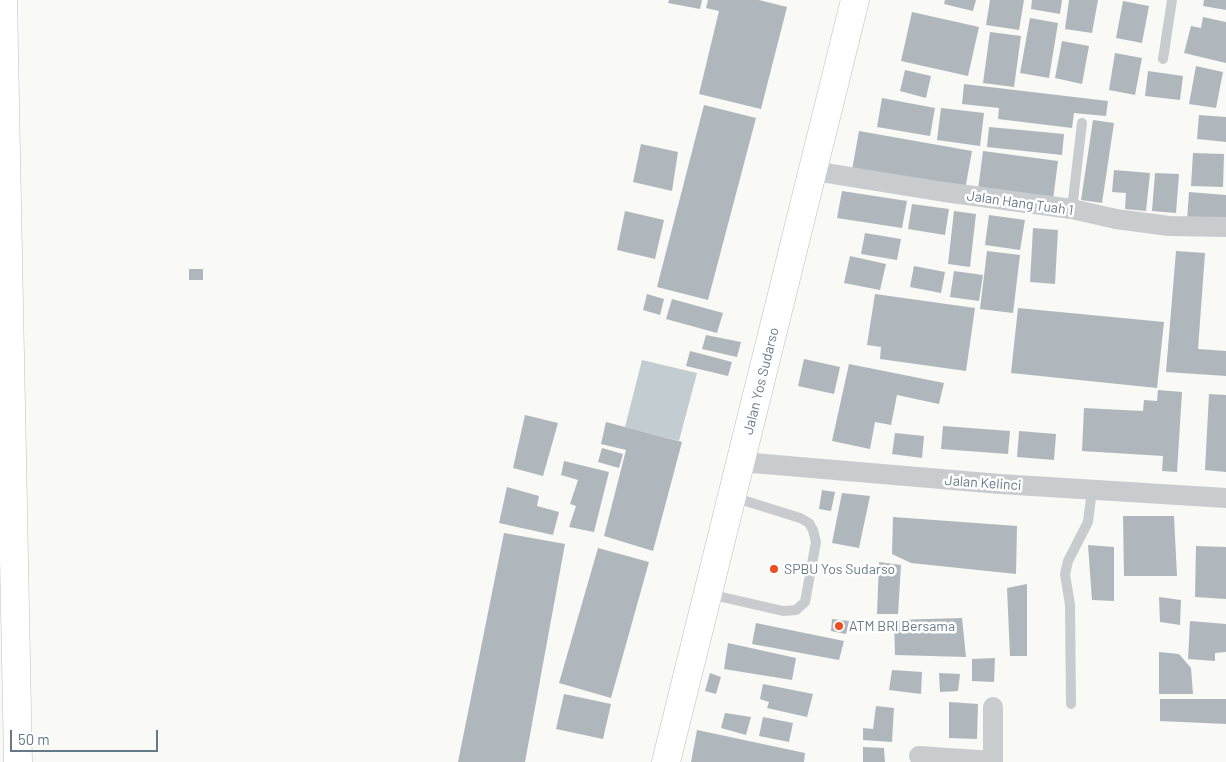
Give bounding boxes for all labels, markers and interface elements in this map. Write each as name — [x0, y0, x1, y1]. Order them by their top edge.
street label: Jalan Hang Tuah 1 — [966, 187, 1074, 219]
street label: Jalan Yos Sudarso — [740, 326, 782, 436]
street label: Jalan Kelinci — [944, 472, 1022, 494]
place label: SPBU Yos Sudarso — [784, 561, 895, 577]
marker: SPBU Yos Sudarso — [768, 563, 780, 575]
place label: ATM BRI Bersama — [849, 618, 955, 634]
marker: ATM BRI Bersama — [833, 620, 845, 632]
scale bar — [12, 720, 160, 752]
text: 50 m — [18, 730, 50, 748]

